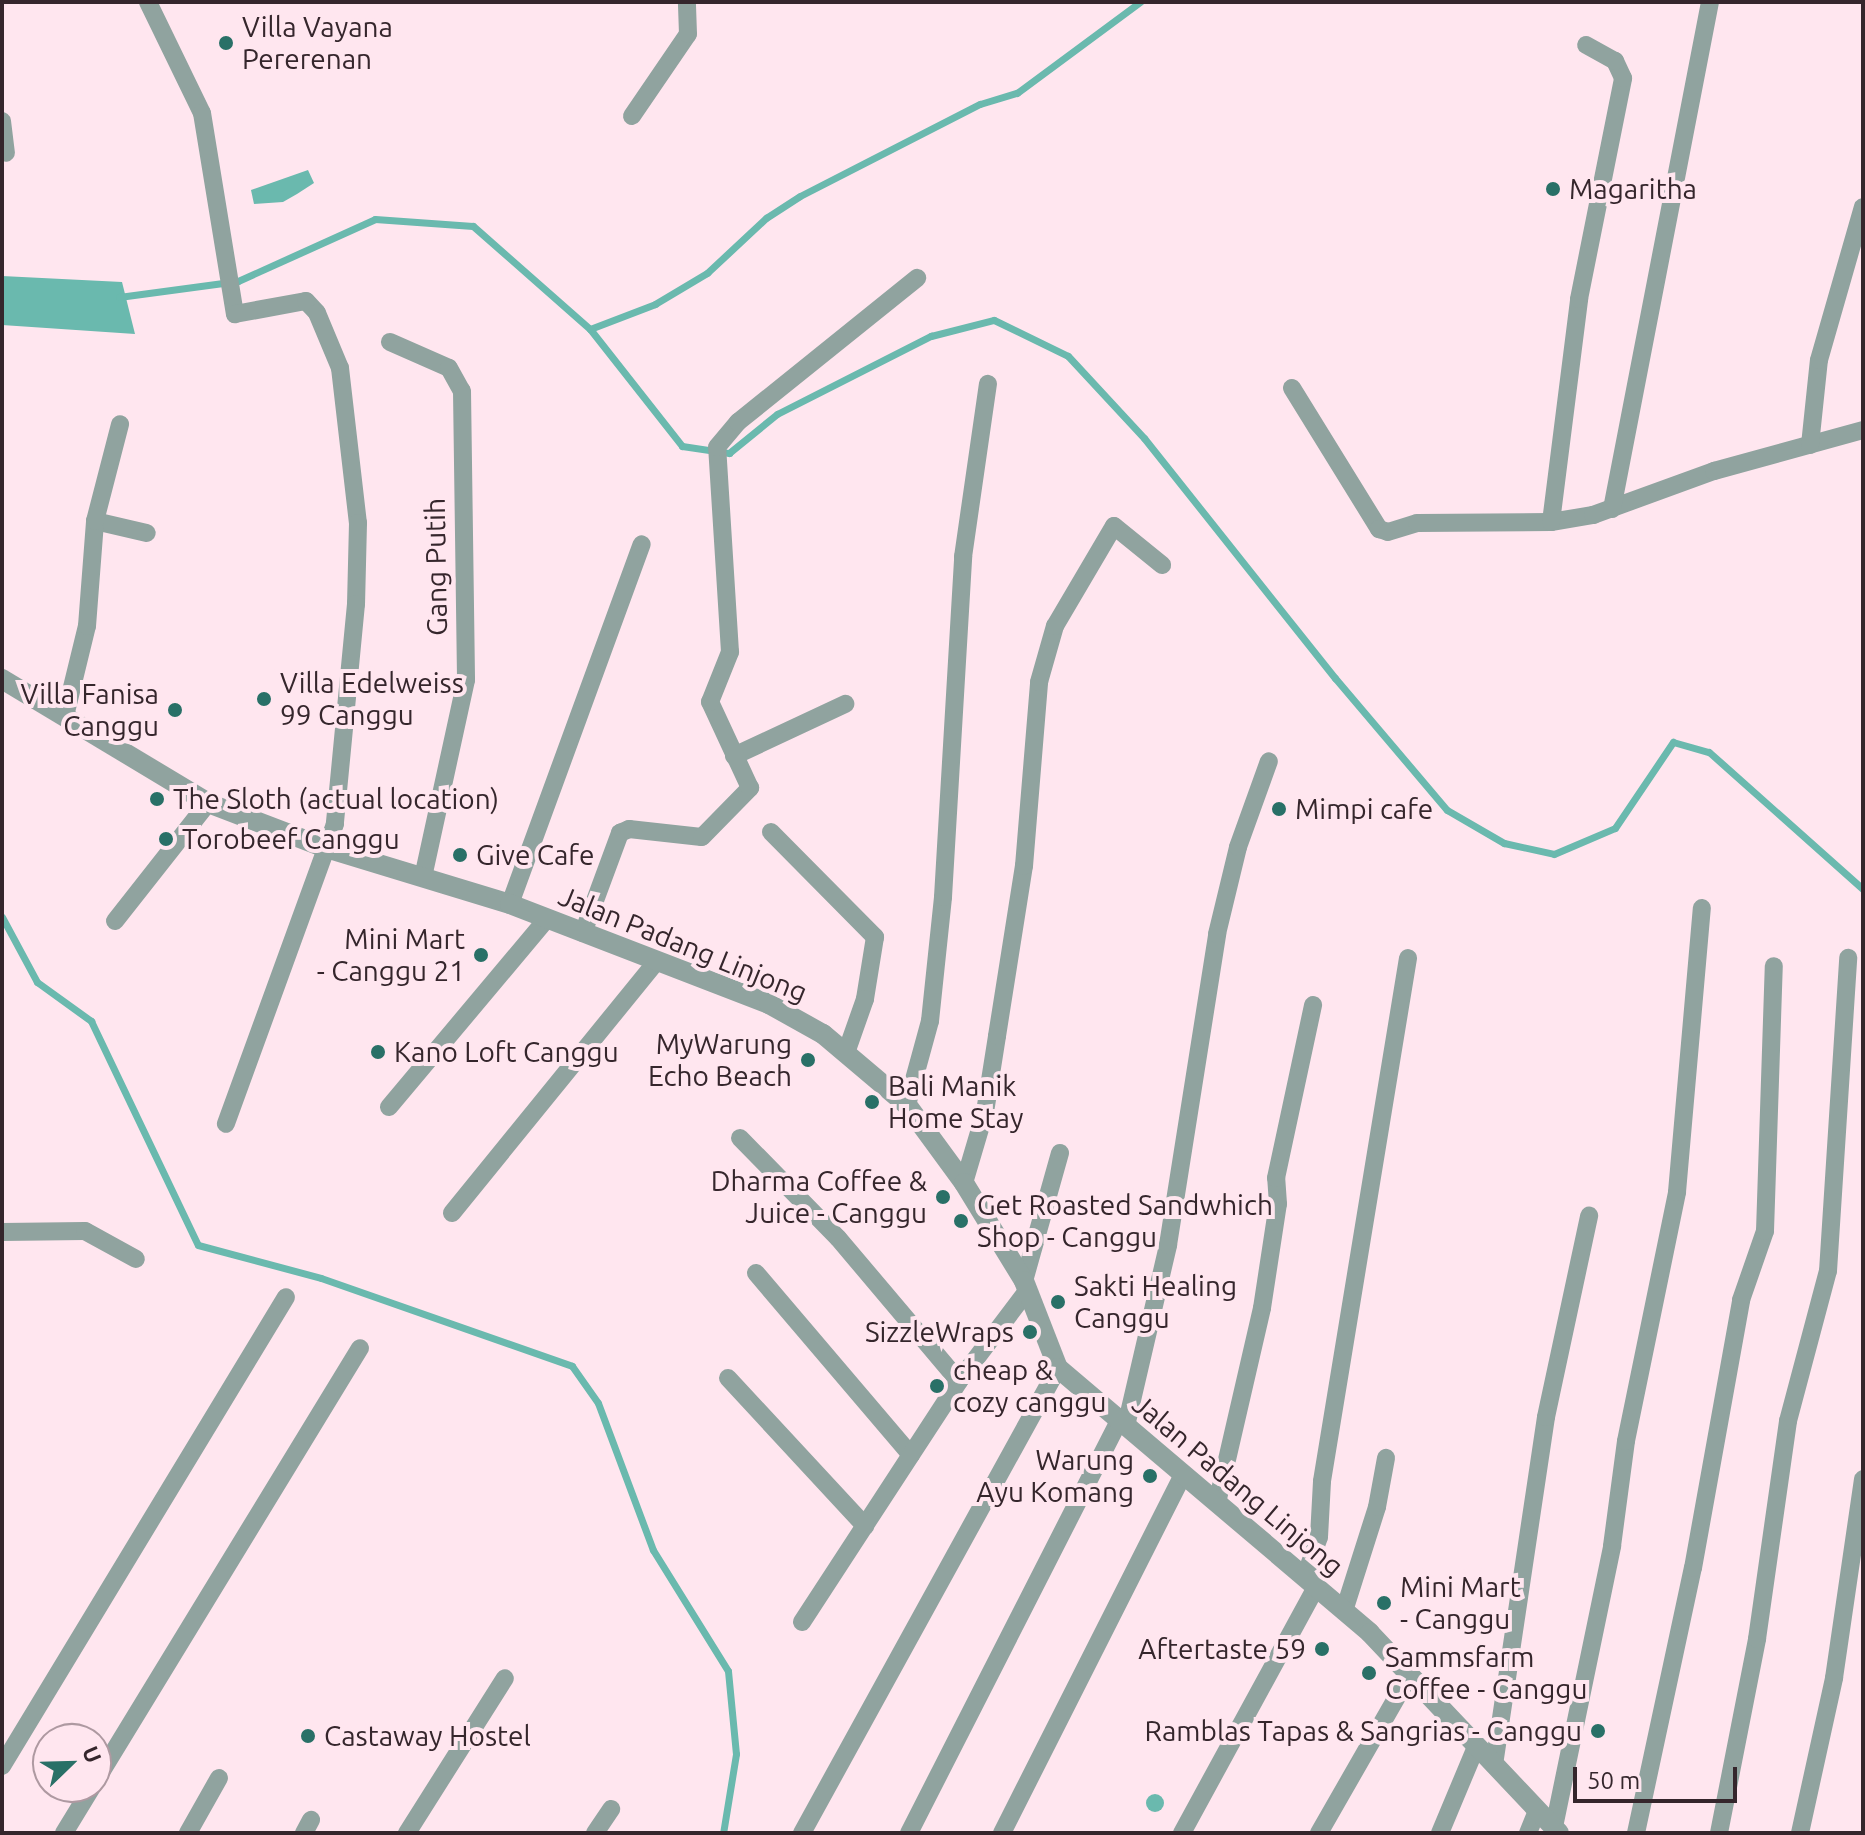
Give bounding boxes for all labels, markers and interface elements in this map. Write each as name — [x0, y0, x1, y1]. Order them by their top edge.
place label: Villa Vayana Pererenan — [242, 10, 393, 76]
marker: Villa Vayana Pererenan — [217, 34, 235, 52]
place label: Magaritha — [1569, 172, 1697, 206]
marker: Magaritha — [1544, 180, 1562, 198]
street label: Gang Putih — [418, 498, 454, 636]
place label: Villa Edelweiss 99 Canggu — [280, 666, 464, 732]
place label: Villa Fanisa Canggu — [21, 677, 159, 743]
marker: Villa Edelweiss 99 Canggu — [255, 690, 273, 708]
marker: Villa Fanisa Canggu — [166, 701, 184, 719]
place label: The Sloth (actual location) — [173, 782, 499, 816]
marker: The Sloth (actual location) — [148, 790, 166, 808]
place label: Mimpi cafe — [1295, 792, 1433, 826]
marker: Mimpi cafe — [1270, 800, 1288, 818]
place label: Torobeef Canggu — [182, 822, 400, 856]
marker: Torobeef Canggu — [157, 830, 175, 848]
place label: Give Cafe — [476, 838, 594, 872]
marker: Give Cafe — [451, 846, 469, 864]
street label: Jalan Padang Linjong — [554, 879, 812, 1009]
place label: Mini Mart - Canggu 21 — [317, 922, 465, 988]
marker: Mini Mart - Canggu 21 — [472, 946, 490, 964]
place label: MyWarung Echo Beach — [648, 1027, 792, 1093]
place label: Kano Loft Canggu — [394, 1035, 619, 1069]
marker: Kano Loft Canggu — [369, 1043, 387, 1061]
marker: MyWarung Echo Beach — [799, 1051, 817, 1069]
place label: Bali Manik Home Stay — [888, 1069, 1023, 1135]
marker: Bali Manik Home Stay — [863, 1093, 881, 1111]
place label: Dharma Coffee & Juice - Canggu — [711, 1164, 927, 1230]
marker: Dharma Coffee & Juice - Canggu — [934, 1188, 952, 1206]
place label: Get Roasted Sandwhich Shop - Canggu — [977, 1188, 1273, 1254]
marker: Get Roasted Sandwhich Shop - Canggu — [952, 1212, 970, 1230]
place label: Sakti Healing Canggu — [1074, 1269, 1237, 1335]
marker: Sakti Healing Canggu — [1049, 1293, 1067, 1311]
place label: SizzleWraps — [865, 1315, 1014, 1349]
marker: SizzleWraps — [1021, 1323, 1039, 1341]
place label: cheap & cozy canggu — [953, 1353, 1106, 1419]
marker: cheap & cozy canggu — [928, 1377, 946, 1395]
street label: Jalan Padang Linjong — [1126, 1387, 1350, 1583]
place label: Warung Ayu Komang — [976, 1443, 1134, 1509]
marker: Warung Ayu Komang — [1141, 1467, 1159, 1485]
place label: Mini Mart - Canggu — [1400, 1570, 1521, 1636]
marker: Mini Mart - Canggu — [1375, 1594, 1393, 1612]
place label: Aftertaste 59 — [1138, 1632, 1306, 1666]
marker: Aftertaste 59 — [1313, 1640, 1331, 1658]
place label: Sammsfarm Coffee - Canggu — [1385, 1640, 1587, 1706]
marker: Sammsfarm Coffee - Canggu — [1360, 1664, 1378, 1682]
place label: Ramblas Tapas & Sangrias - Canggu — [1145, 1714, 1582, 1748]
place label: Castaway Hostel — [324, 1719, 531, 1753]
marker: Ramblas Tapas & Sangrias - Canggu — [1589, 1722, 1607, 1740]
north arrow — [32, 1723, 112, 1803]
marker: Castaway Hostel — [299, 1727, 317, 1745]
text: U — [78, 1742, 107, 1766]
scale bar — [1577, 1751, 1741, 1801]
text: 50 m — [1587, 1767, 1640, 1794]

